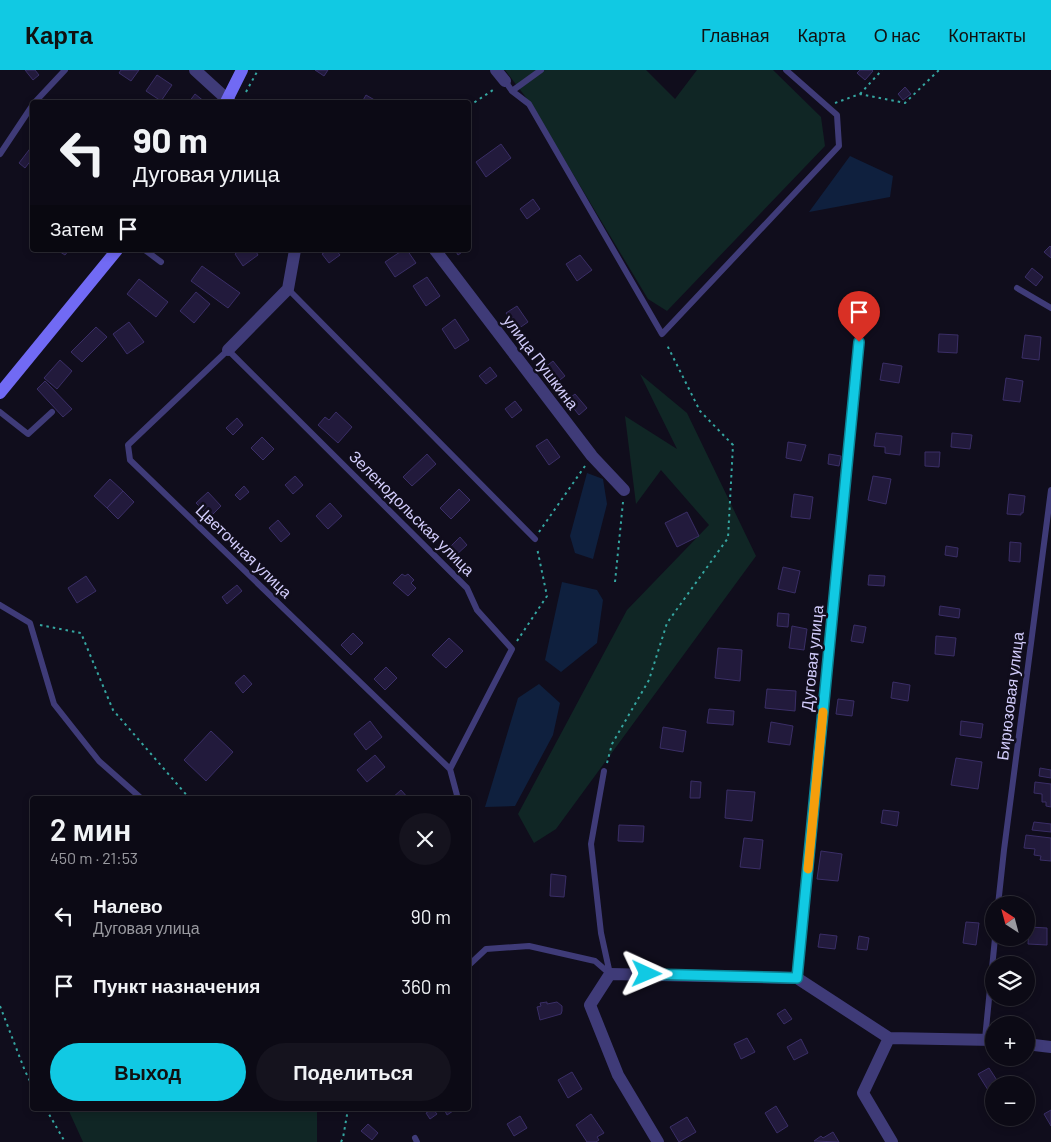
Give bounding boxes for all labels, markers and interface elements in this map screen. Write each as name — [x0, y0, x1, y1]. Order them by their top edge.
text: Карта — [25, 20, 93, 49]
text: Главная — [701, 24, 770, 46]
text: Карта — [798, 24, 846, 46]
text: О нас — [874, 24, 920, 46]
text: Контакты — [948, 24, 1026, 46]
text: 90 m — [133, 118, 208, 160]
icon: left — [50, 120, 115, 185]
text: Дуговая улица — [133, 160, 280, 186]
icon: arrive — [114, 215, 142, 243]
text: Затем — [50, 217, 104, 240]
pin — [838, 291, 880, 342]
icon: arrive — [845, 298, 873, 326]
street label: улица Пушкина — [500, 311, 583, 413]
street label: Зеленодольская улица — [346, 446, 479, 579]
street label: Цветочная улица — [192, 500, 296, 601]
street label: Дуговая улица — [796, 604, 827, 712]
street label: Бирюзовая улица — [992, 630, 1027, 761]
text: 2 мин — [50, 811, 131, 847]
button: close — [399, 813, 451, 865]
text: 450 m · 21:53 — [50, 848, 138, 867]
text: Налево — [93, 894, 163, 917]
north arrow — [985, 896, 1035, 946]
map controls — [985, 896, 1035, 1126]
icon: left — [50, 902, 78, 930]
text: 90 m — [411, 905, 451, 928]
text: Дуговая улица — [93, 918, 200, 937]
position arrow — [620, 947, 672, 999]
button: layers — [985, 956, 1035, 1006]
icon: arrive — [50, 972, 78, 1000]
text: Пункт назначения — [93, 974, 260, 997]
text: 360 m — [401, 975, 451, 998]
button: + — [985, 1016, 1035, 1066]
button: Выход — [50, 1043, 246, 1101]
button: Поделиться — [256, 1043, 451, 1101]
button: − — [985, 1076, 1035, 1126]

